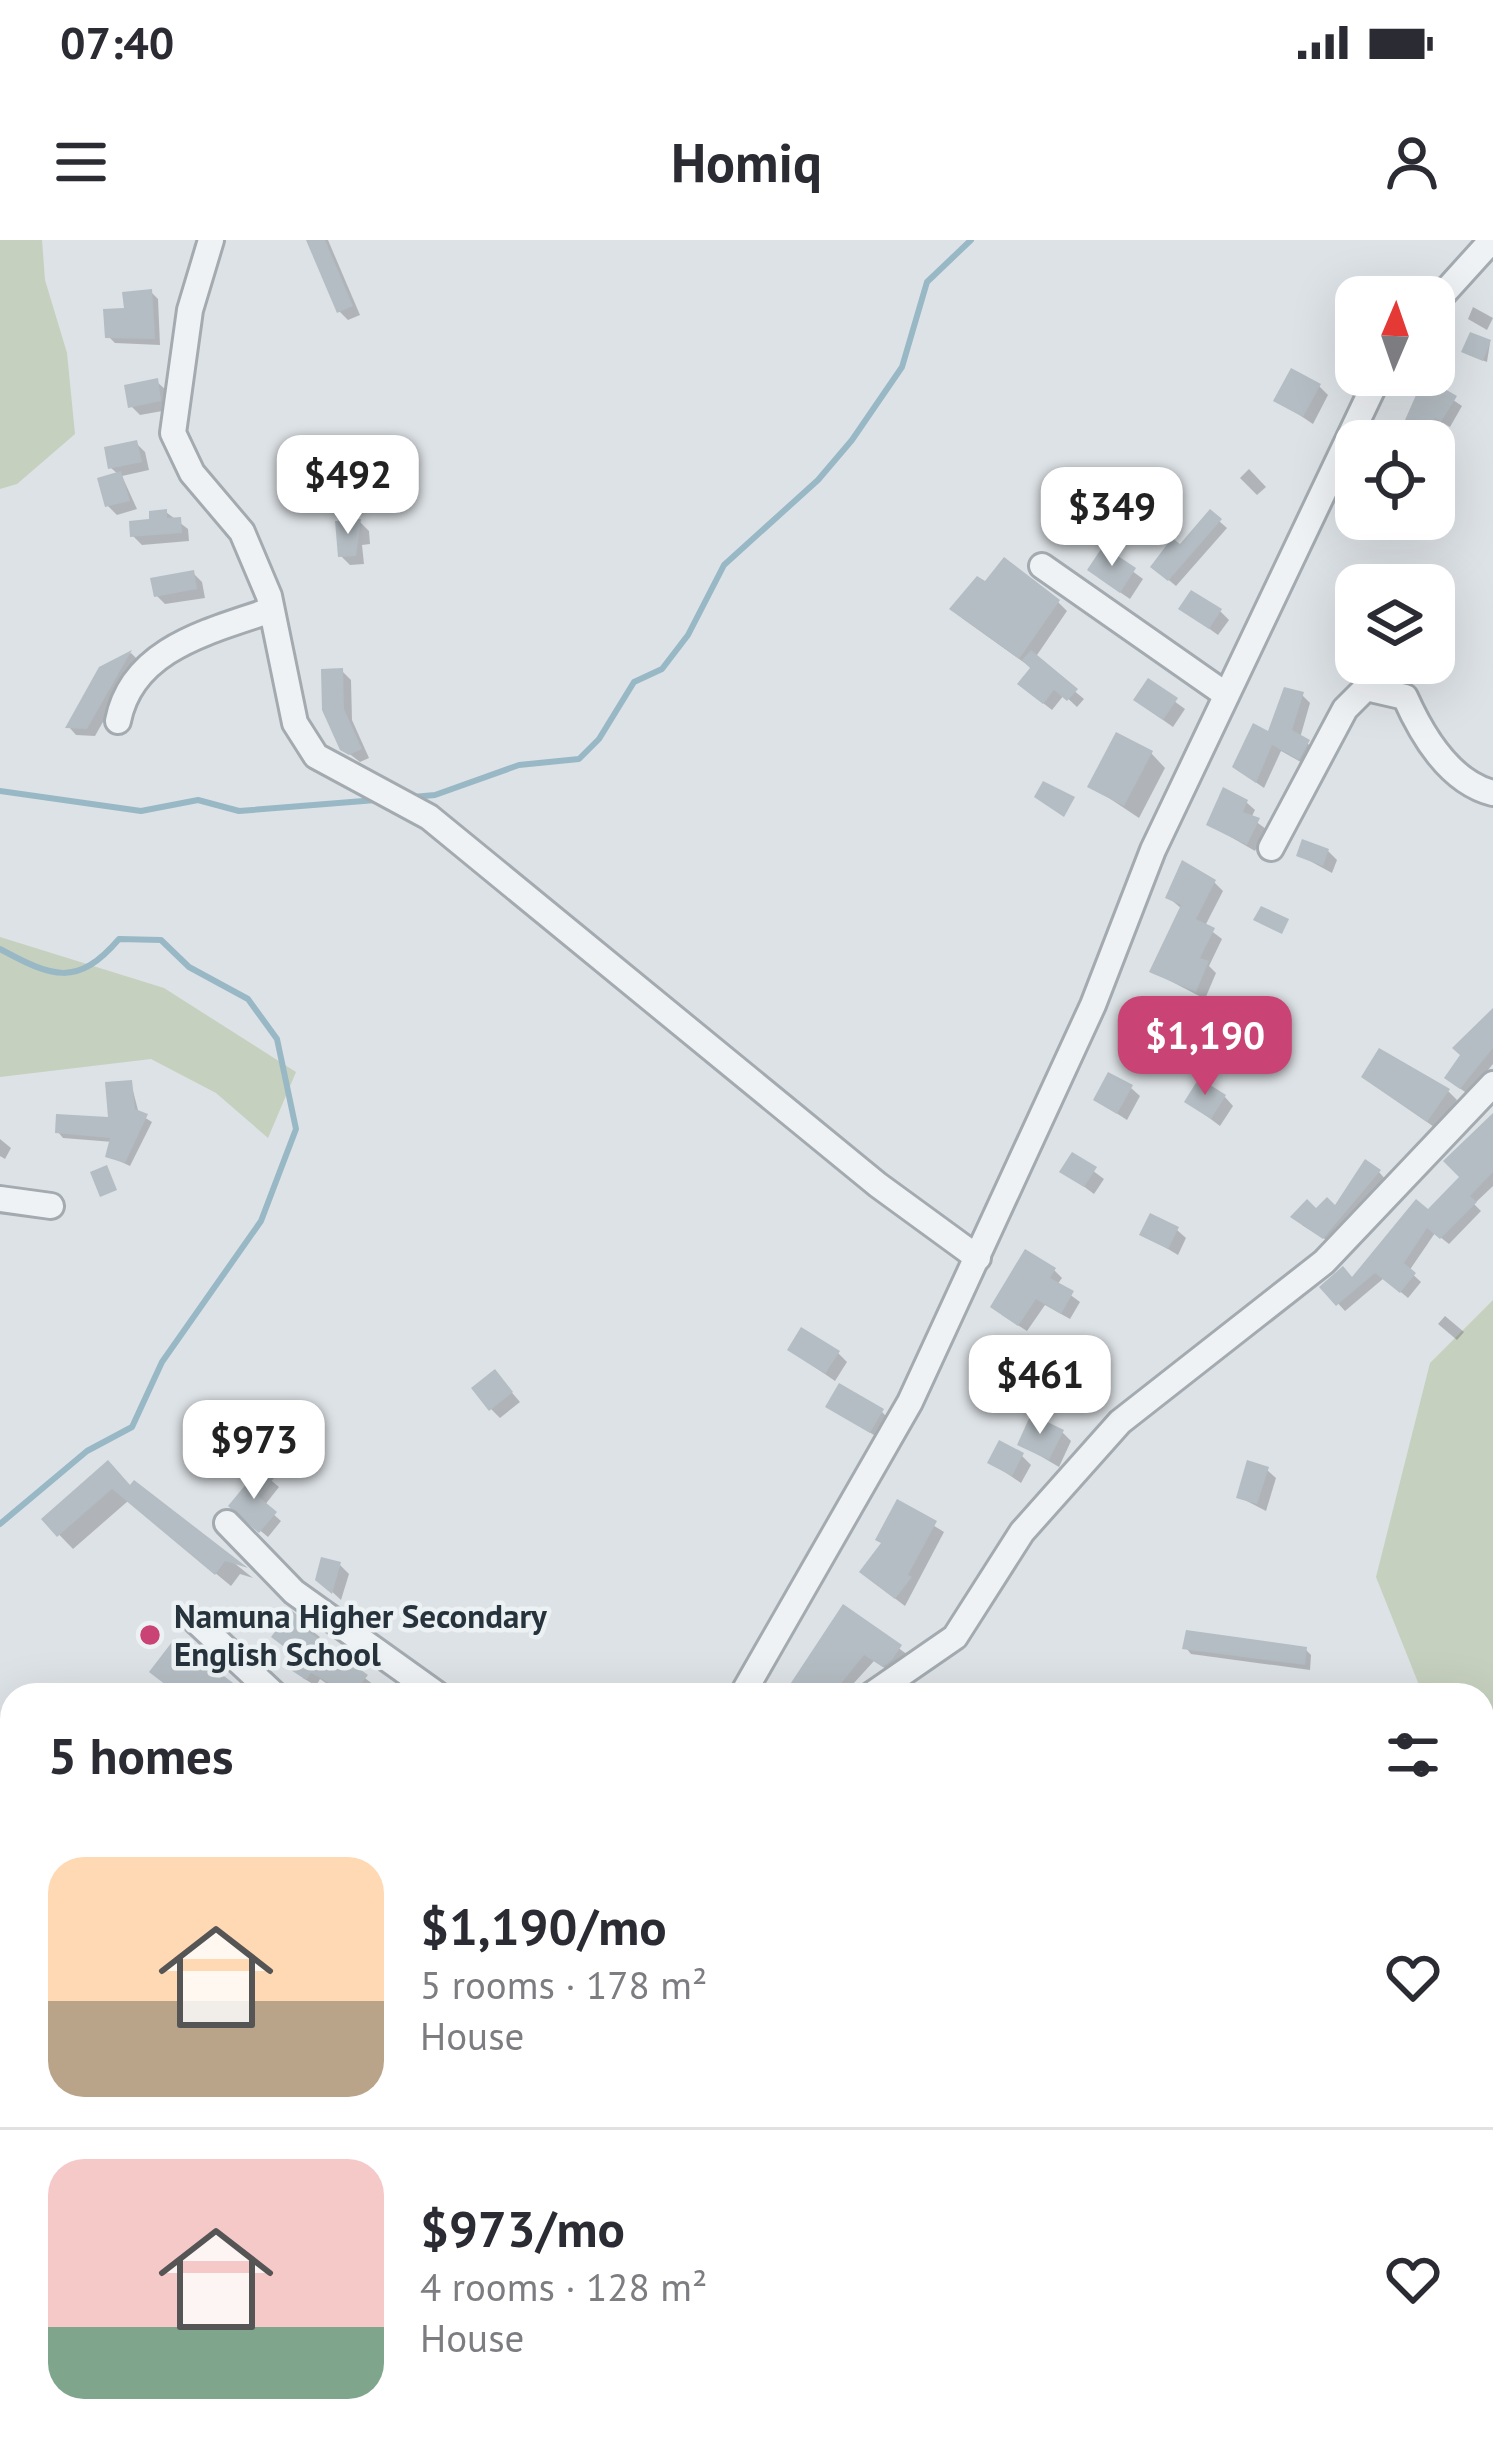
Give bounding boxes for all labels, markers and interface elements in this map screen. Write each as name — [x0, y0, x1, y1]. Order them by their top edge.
text: 07:40 — [60, 13, 174, 71]
text: Homiq — [671, 127, 822, 197]
icon: menu — [48, 129, 114, 195]
icon: person — [1379, 129, 1445, 195]
north arrow — [1335, 276, 1455, 396]
map controls — [1335, 276, 1455, 684]
button: locate — [1335, 420, 1455, 540]
pin: $492 — [277, 435, 419, 537]
text: $492 — [304, 448, 392, 499]
pin: $349 — [1041, 467, 1183, 569]
text: $349 — [1068, 480, 1156, 531]
button: layers — [1335, 564, 1455, 684]
pin: $1,190 — [1107, 996, 1303, 1098]
text: $1,190 — [1145, 1009, 1265, 1060]
pin: $461 — [969, 1335, 1111, 1437]
text: $461 — [996, 1348, 1084, 1399]
pin: $973 — [183, 1400, 325, 1502]
text: $973 — [210, 1413, 298, 1464]
place label: Namuna Higher Secondary English School — [174, 1594, 548, 1675]
marker: Namuna Higher Secondary English School — [137, 1622, 163, 1648]
text: 5 homes — [48, 1722, 234, 1788]
icon: filters — [1380, 1722, 1446, 1788]
text: $1,190/mo — [420, 1893, 667, 1959]
icon: home — [144, 1905, 288, 2049]
icon: heart — [1380, 1944, 1446, 2010]
text: 5 rooms · 178 m² — [420, 1959, 707, 2010]
text: House — [420, 2010, 524, 2061]
text: $973/mo — [420, 2195, 625, 2261]
icon: home — [144, 2207, 288, 2351]
icon: heart — [1380, 2246, 1446, 2312]
text: 4 rooms · 128 m² — [420, 2261, 707, 2312]
text: House — [420, 2312, 524, 2363]

